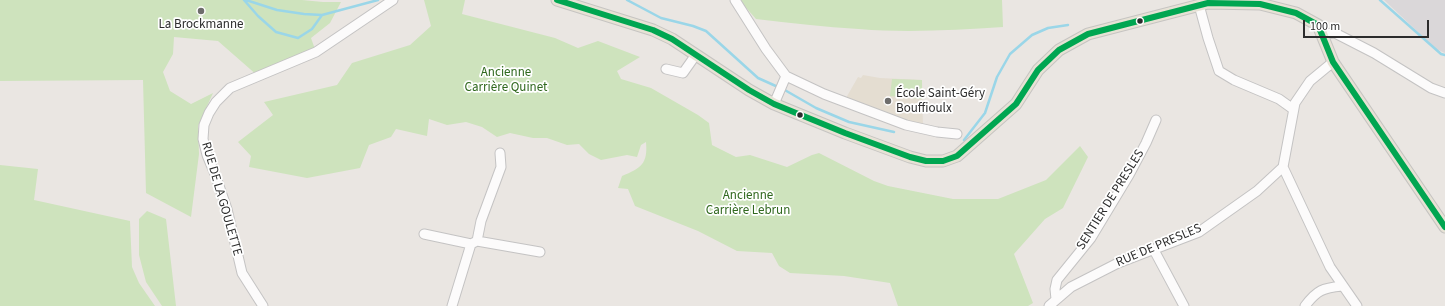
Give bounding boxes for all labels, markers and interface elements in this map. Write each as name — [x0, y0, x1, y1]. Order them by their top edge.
marker: La Brockmanne — [196, 6, 206, 16]
scale bar — [1305, 12, 1431, 38]
unlabelled marker — [1135, 16, 1145, 26]
place label: La Brockmanne — [159, 17, 243, 33]
text: 100 m — [1310, 18, 1340, 35]
park label: Ancienne Carrière Quinet — [465, 65, 547, 96]
place label: École Saint-Géry Bouffioulx — [896, 86, 985, 117]
marker: École Saint-Géry Bouffioulx — [883, 96, 893, 106]
unlabelled marker — [795, 110, 805, 120]
street label: RUE DE LA GOULETTE — [197, 140, 245, 258]
street label: SENTIER DE PRESLES — [1074, 147, 1148, 253]
park label: Ancienne Carrière Lebrun — [706, 188, 790, 219]
street label: RUE DE PRESLES — [1114, 221, 1204, 271]

